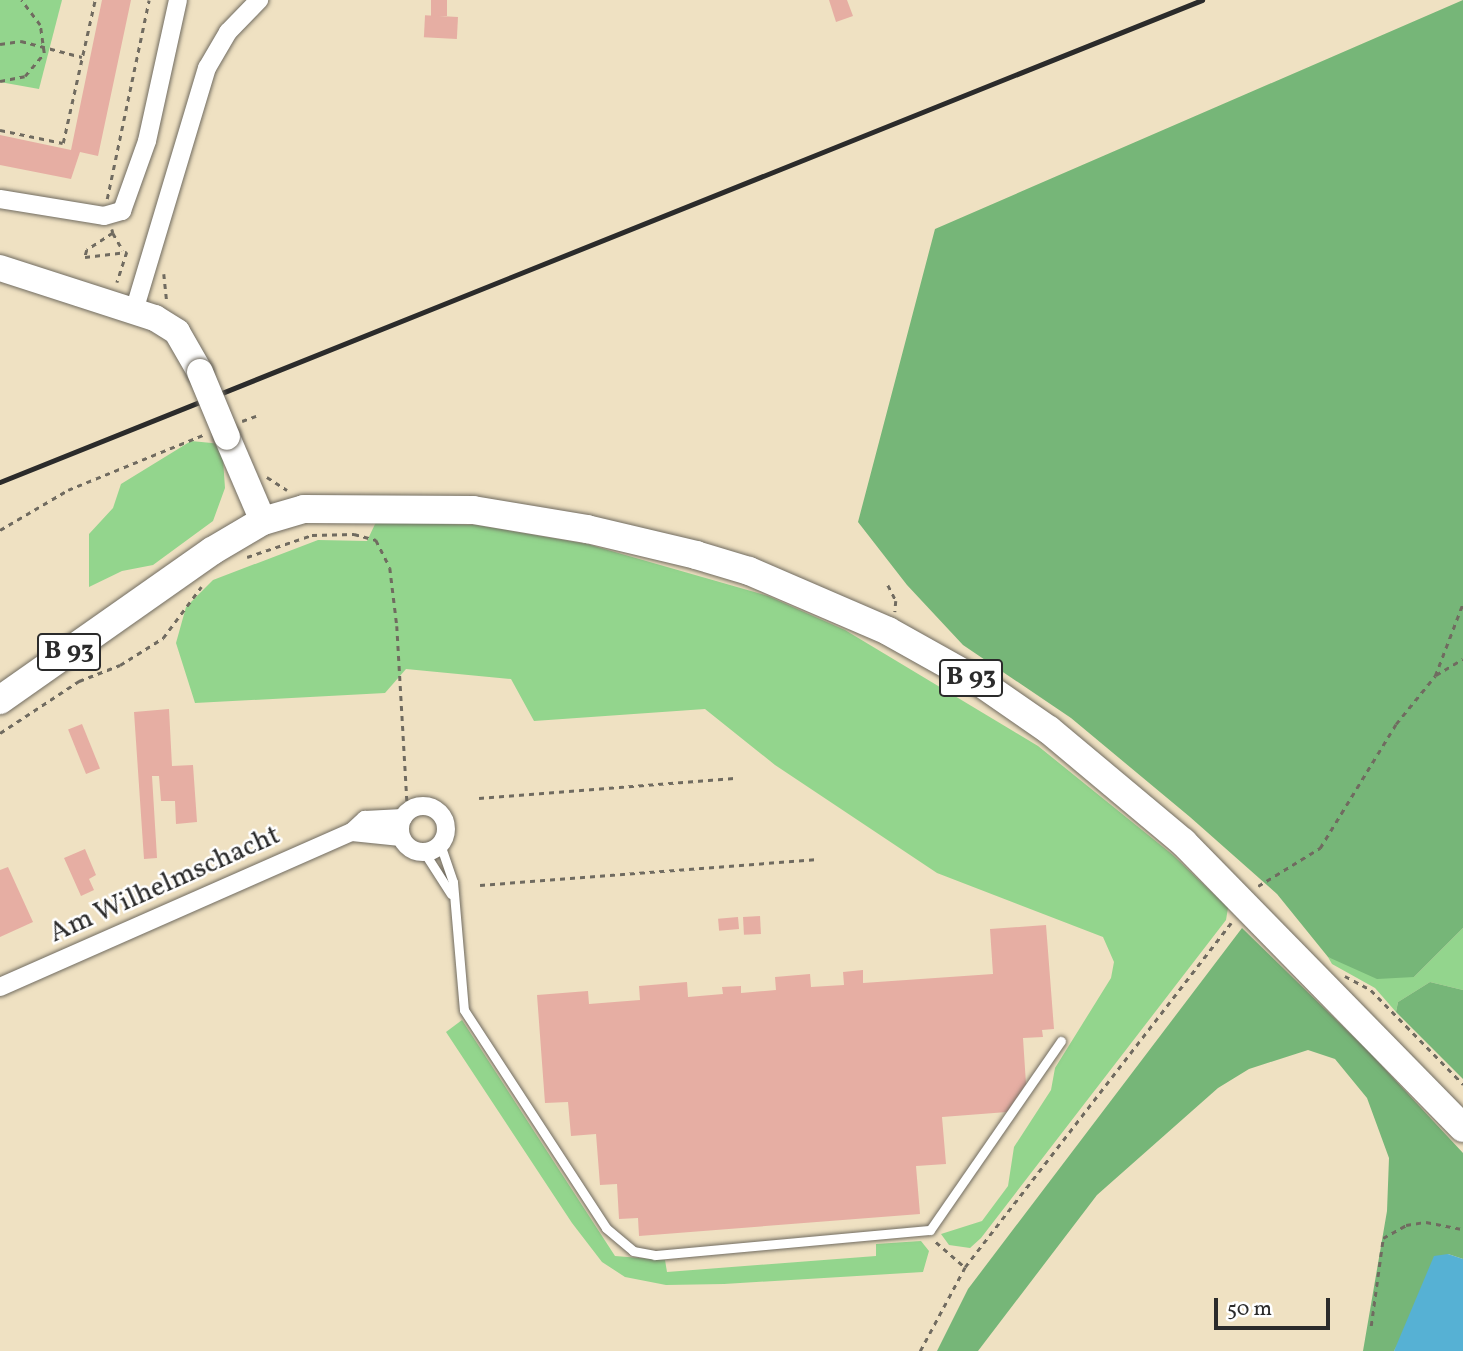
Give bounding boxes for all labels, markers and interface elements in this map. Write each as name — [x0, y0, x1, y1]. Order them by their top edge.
road number: B 93 — [36, 630, 102, 674]
road number: B 93 — [938, 656, 1004, 700]
street label: Am Wilhelmschacht — [44, 819, 286, 951]
scale bar — [1218, 1284, 1334, 1328]
text: 50 m — [1227, 1295, 1272, 1324]

